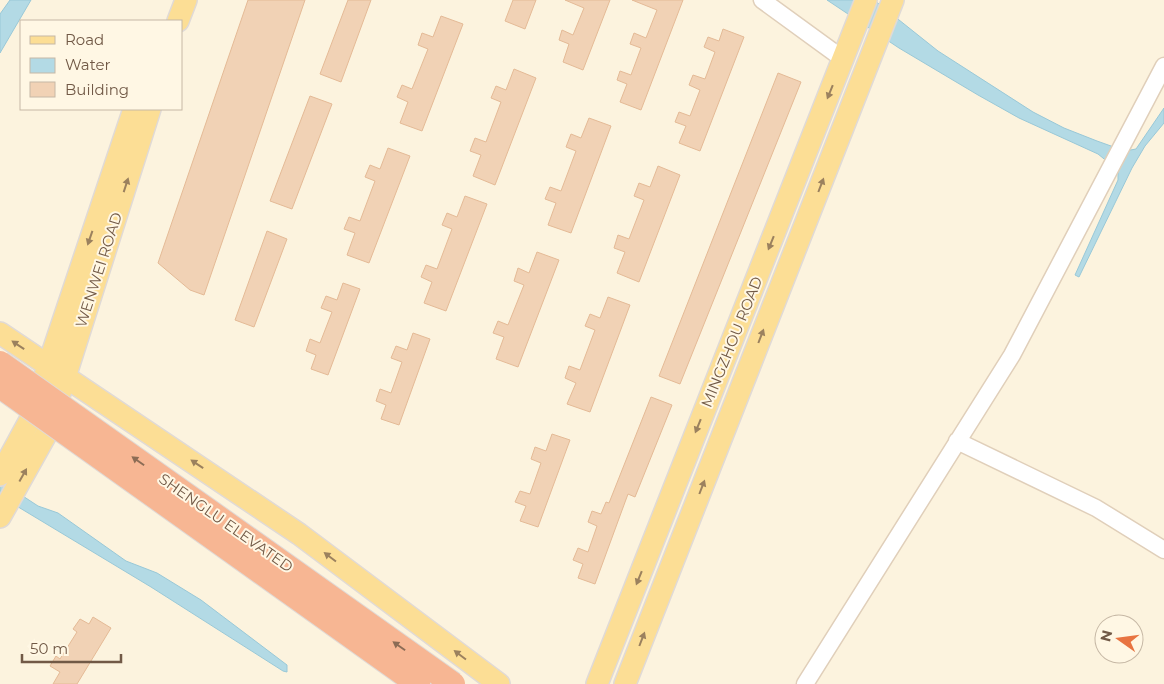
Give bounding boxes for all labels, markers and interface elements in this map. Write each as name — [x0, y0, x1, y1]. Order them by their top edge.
legend — [20, 20, 182, 110]
text: Road — [65, 30, 104, 49]
text: Water — [65, 55, 111, 74]
text: Building — [65, 80, 129, 99]
one-way arrow — [826, 84, 834, 99]
one-way arrow — [123, 177, 130, 192]
one-way arrow — [817, 177, 825, 192]
street label: WENWEI ROAD — [71, 210, 126, 330]
one-way arrow — [86, 231, 94, 246]
one-way arrow — [767, 236, 775, 251]
street label: MINGZHOU ROAD — [697, 274, 766, 410]
one-way arrow — [758, 329, 766, 343]
one-way arrow — [12, 340, 25, 350]
one-way arrow — [694, 419, 701, 434]
one-way arrow — [131, 456, 145, 466]
one-way arrow — [190, 460, 204, 469]
one-way arrow — [19, 468, 28, 481]
street label: SHENGLU ELEVATED — [155, 469, 297, 576]
one-way arrow — [699, 480, 706, 495]
one-way arrow — [324, 552, 337, 563]
one-way arrow — [634, 570, 642, 585]
north arrow — [1094, 614, 1144, 664]
text: N — [1096, 628, 1116, 644]
one-way arrow — [639, 631, 647, 646]
scale bar — [22, 632, 121, 664]
text: 50 m — [30, 639, 68, 658]
one-way arrow — [392, 641, 406, 651]
one-way arrow — [453, 650, 467, 660]

